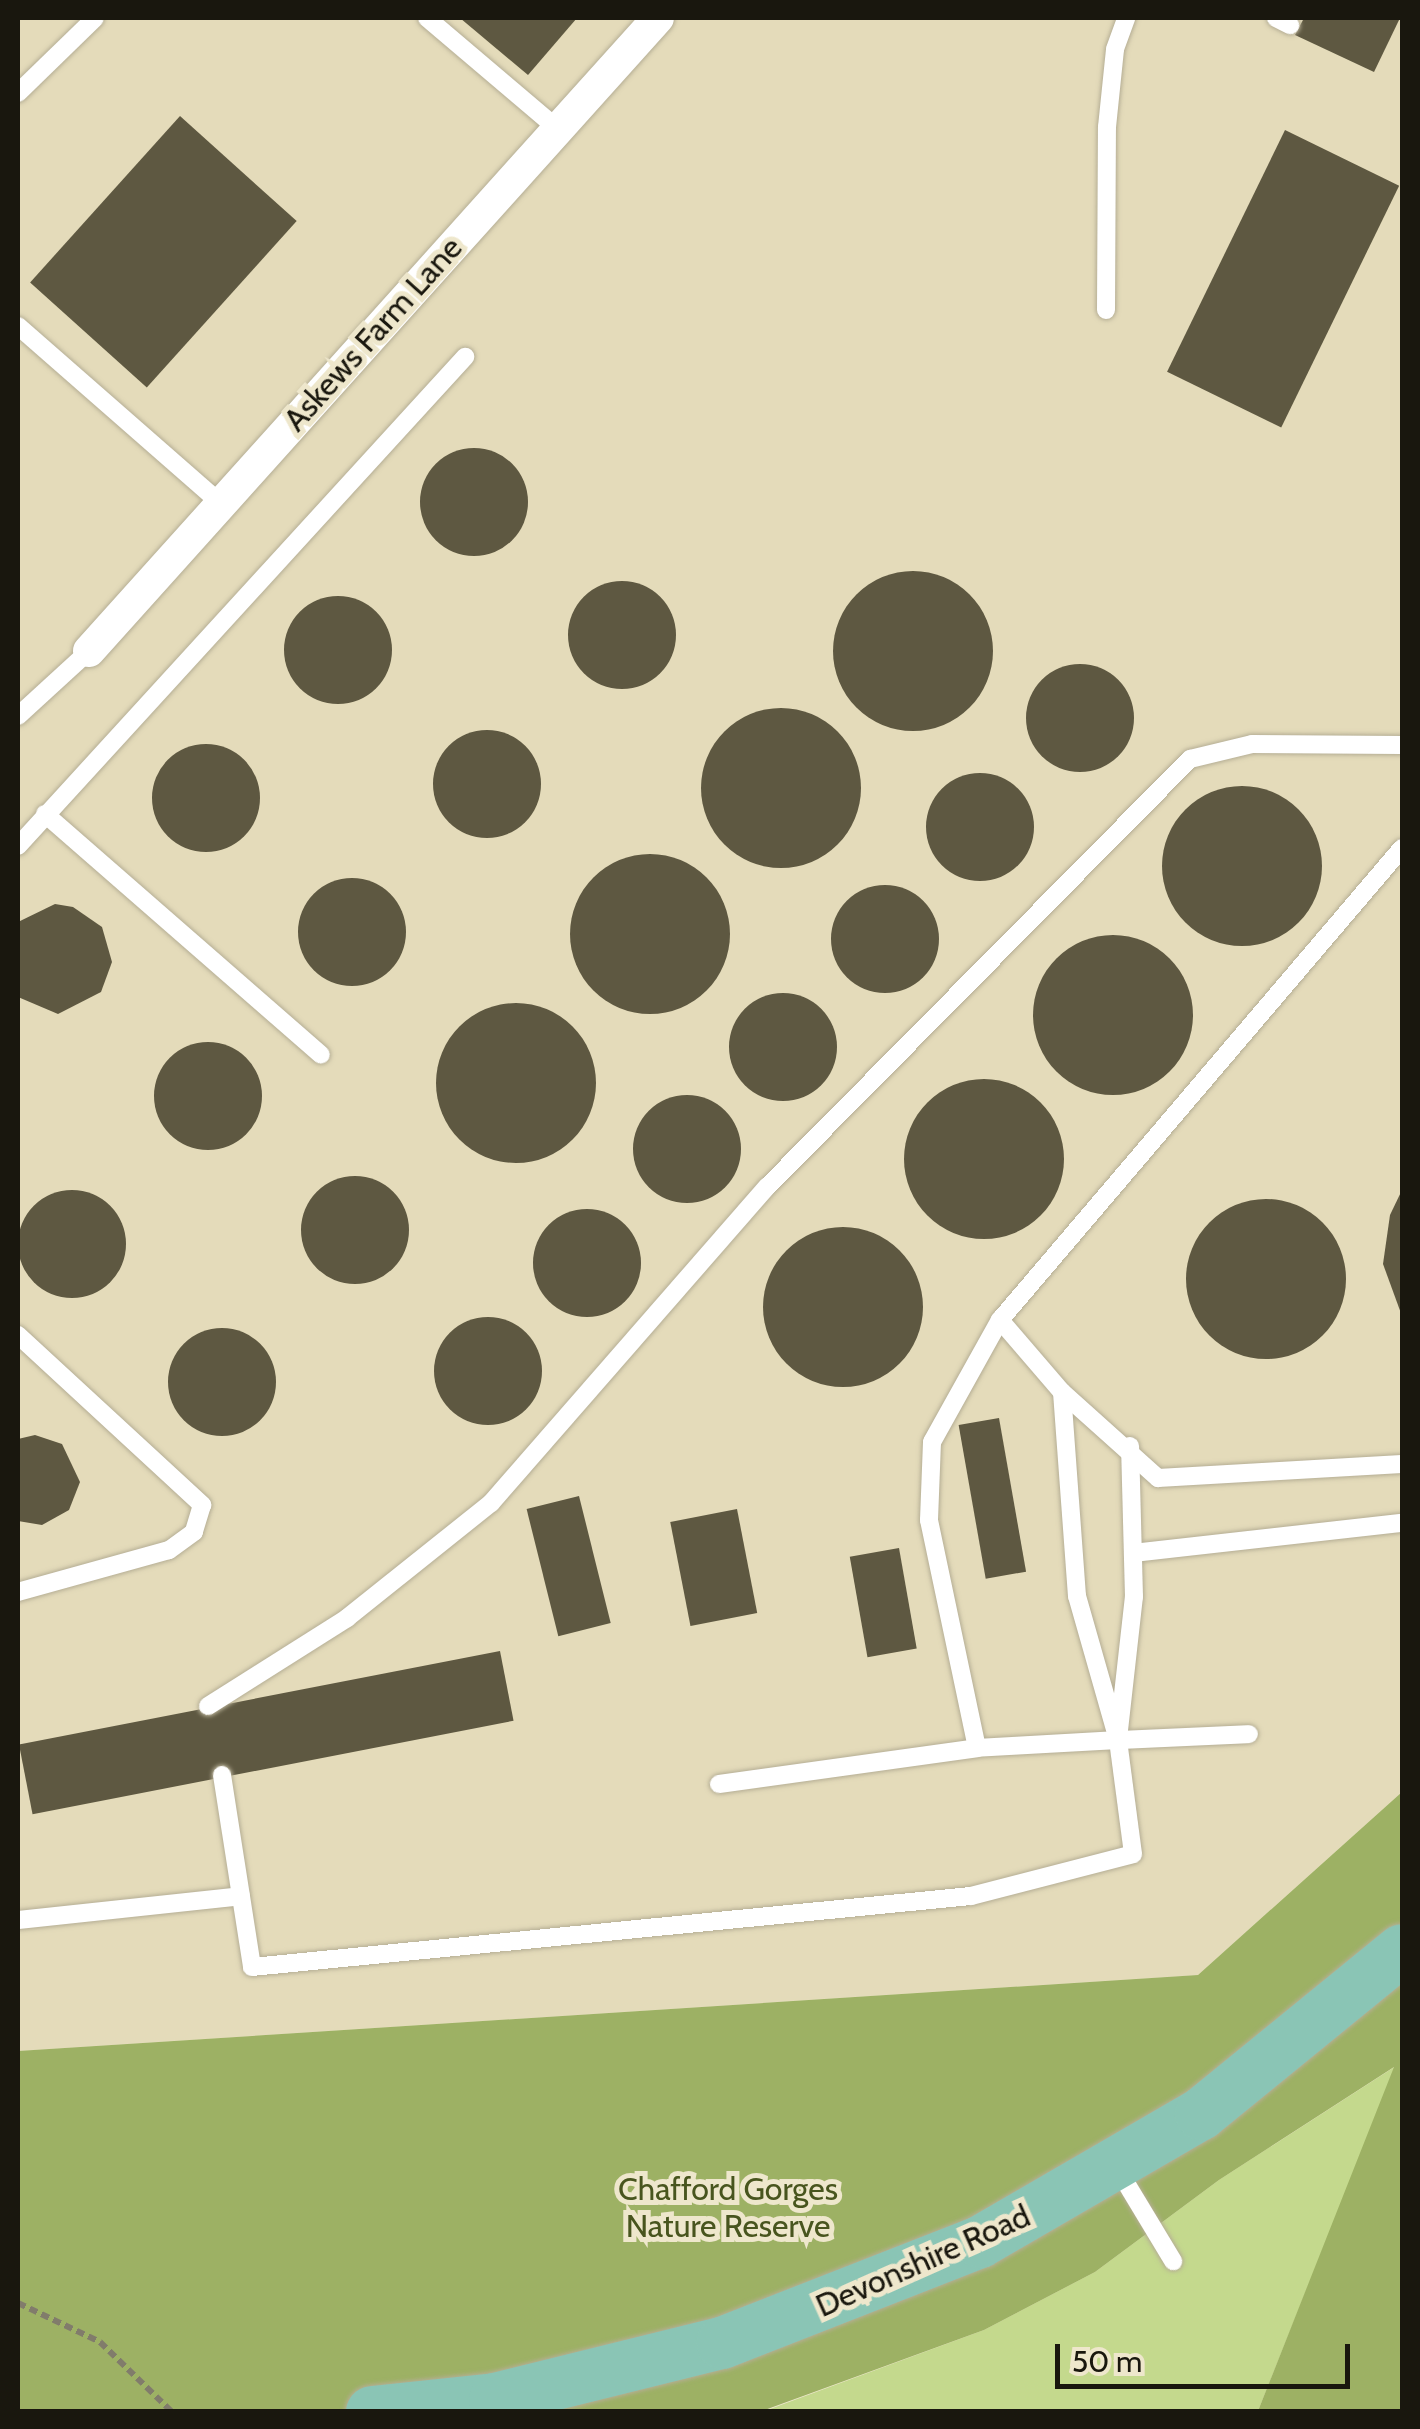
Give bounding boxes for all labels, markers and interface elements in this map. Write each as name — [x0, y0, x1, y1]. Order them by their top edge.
street label: Askews Farm Lane — [276, 229, 470, 439]
park label: Chafford Gorges Nature Reserve — [618, 2171, 838, 2246]
street label: Devonshire Road — [810, 2197, 1036, 2325]
scale bar — [1060, 2324, 1355, 2386]
text: 50 m — [1072, 2343, 1142, 2380]

